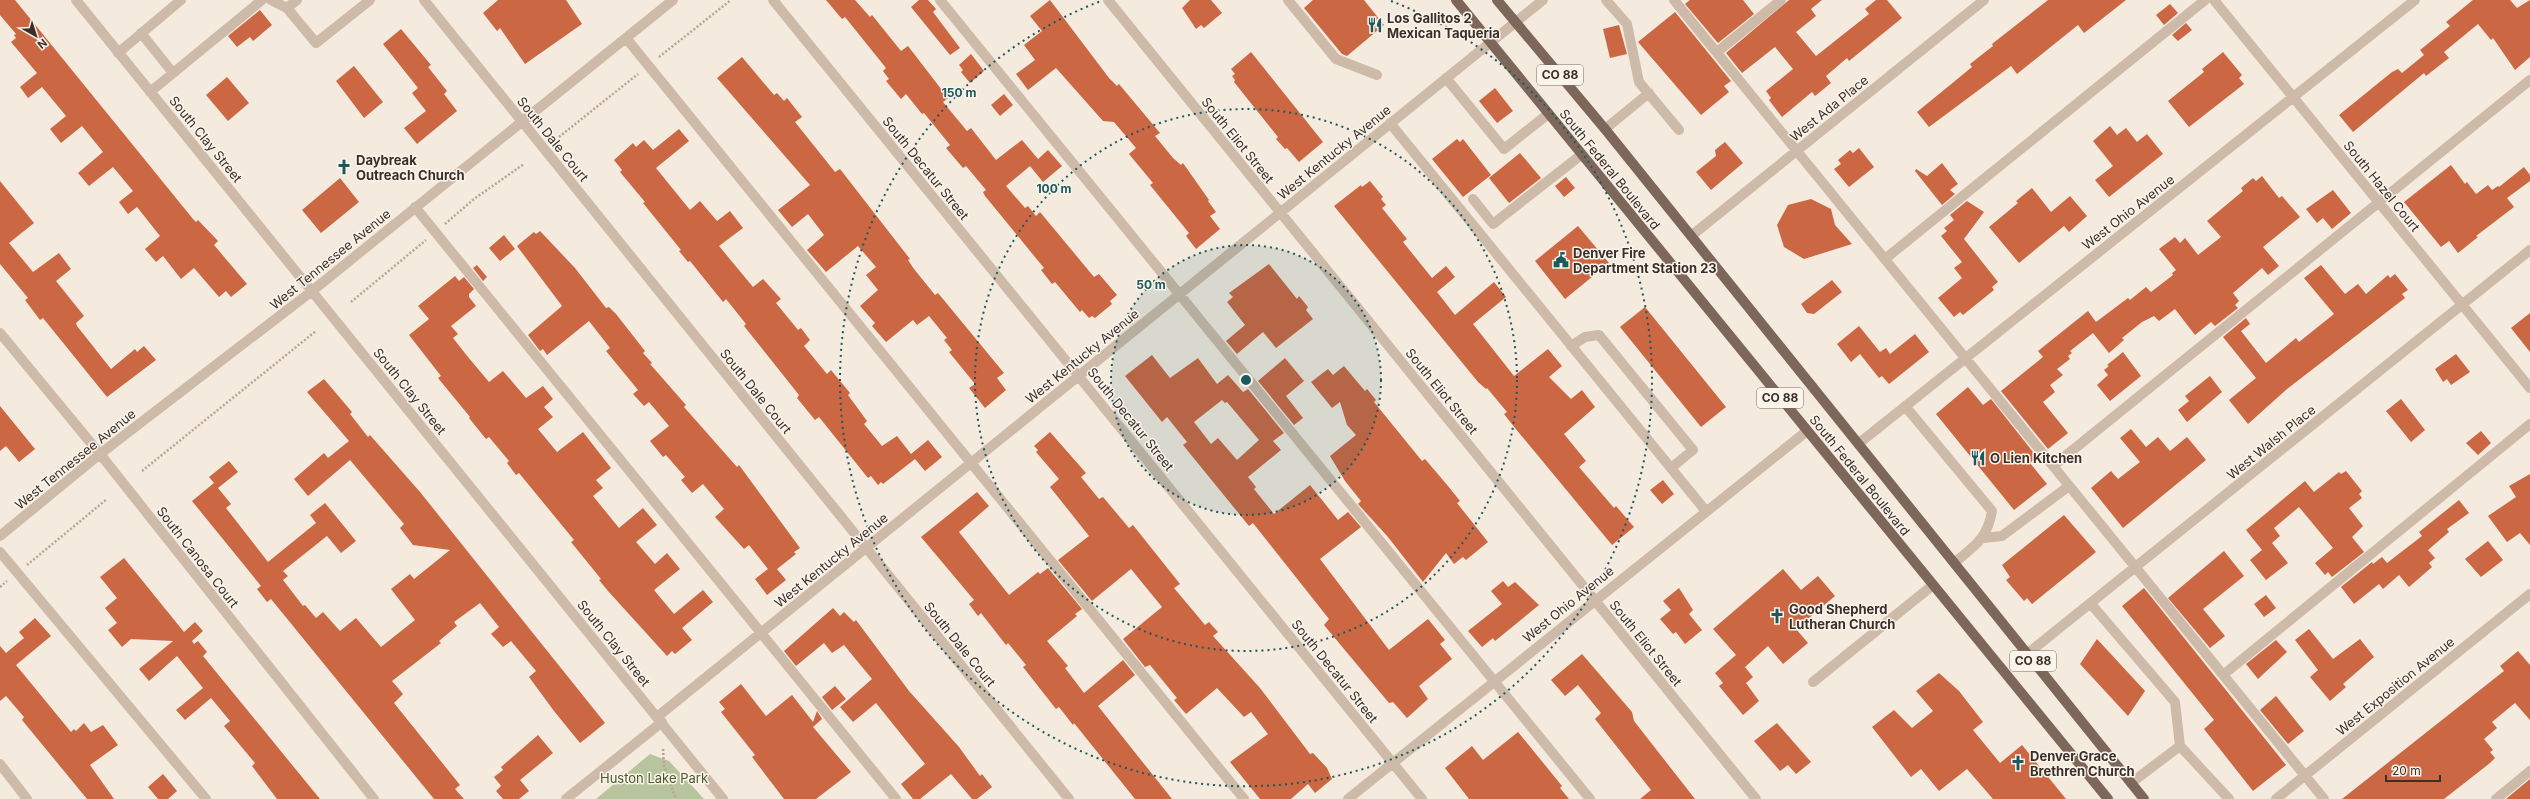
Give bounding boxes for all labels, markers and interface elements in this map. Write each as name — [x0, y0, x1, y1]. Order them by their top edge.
place label: Los Gallitos 2 Mexican Taqueria — [1387, 10, 1500, 41]
north arrow — [16, 16, 56, 56]
restaurant icon: Los Gallitos 2 Mexican Taqueria — [1366, 16, 1384, 34]
text: N — [35, 36, 50, 52]
road number: CO 88 — [1537, 65, 1583, 85]
street label: West Ada Place — [1787, 72, 1871, 144]
text: 150 m — [942, 85, 976, 100]
street label: South Clay Street — [166, 92, 246, 186]
street label: South Dale Court — [514, 93, 592, 185]
street label: South Eliot Street — [1198, 94, 1278, 186]
street label: West Kentucky Avenue — [1274, 101, 1394, 203]
street label: South Federal Boulevard — [1556, 106, 1664, 232]
street label: South Decatur Street — [879, 113, 973, 223]
street label: South Hazel Court — [2341, 137, 2423, 235]
place label: Daybreak Outreach Church — [356, 152, 465, 183]
church icon: Daybreak Outreach Church — [335, 158, 353, 176]
street label: West Ohio Avenue — [2079, 171, 2177, 253]
text: 100 m — [1036, 181, 1072, 196]
street label: West Tennessee Avenue — [266, 205, 394, 313]
place label: Denver Fire Department Station 23 — [1573, 245, 1717, 276]
public building icon: Denver Fire Department Station 23 — [1552, 251, 1570, 269]
text: 50 m — [1136, 277, 1166, 292]
street label: West Kentucky Avenue — [1022, 305, 1142, 407]
street label: South Clay Street — [370, 344, 450, 438]
street label: South Dale Court — [717, 345, 795, 437]
street label: South Eliot Street — [1402, 345, 1482, 437]
street label: South Decatur Street — [1084, 364, 1178, 474]
centre of rings — [1239, 373, 1253, 387]
road number: CO 88 — [1757, 388, 1803, 408]
street label: West Walsh Place — [2224, 401, 2318, 483]
street label: West Tennessee Avenue — [11, 405, 139, 513]
street label: South Federal Boulevard — [1806, 412, 1914, 538]
restaurant icon: O Lien Kitchen — [1969, 449, 1987, 467]
place label: O Lien Kitchen — [1990, 450, 2082, 466]
street label: South Canosa Court — [154, 503, 242, 611]
street label: West Kentucky Avenue — [771, 509, 891, 611]
street label: West Ohio Avenue — [1519, 562, 1617, 646]
street label: South Clay Street — [574, 596, 654, 690]
street label: South Eliot Street — [1606, 597, 1686, 689]
street label: South Dale Court — [921, 598, 999, 690]
place label: Good Shepherd Lutheran Church — [1789, 601, 1895, 632]
church icon: Good Shepherd Lutheran Church — [1768, 607, 1786, 625]
street label: South Decatur Street — [1288, 616, 1382, 726]
street label: West Exposition Avenue — [2333, 633, 2457, 739]
road number: CO 88 — [2010, 651, 2056, 671]
place label: Denver Grace Brethren Church — [2030, 748, 2135, 779]
church icon: Denver Grace Brethren Church — [2009, 754, 2027, 772]
scale bar — [2386, 757, 2440, 783]
text: 20 m — [2392, 763, 2421, 778]
park label: Huston Lake Park — [600, 770, 708, 786]

